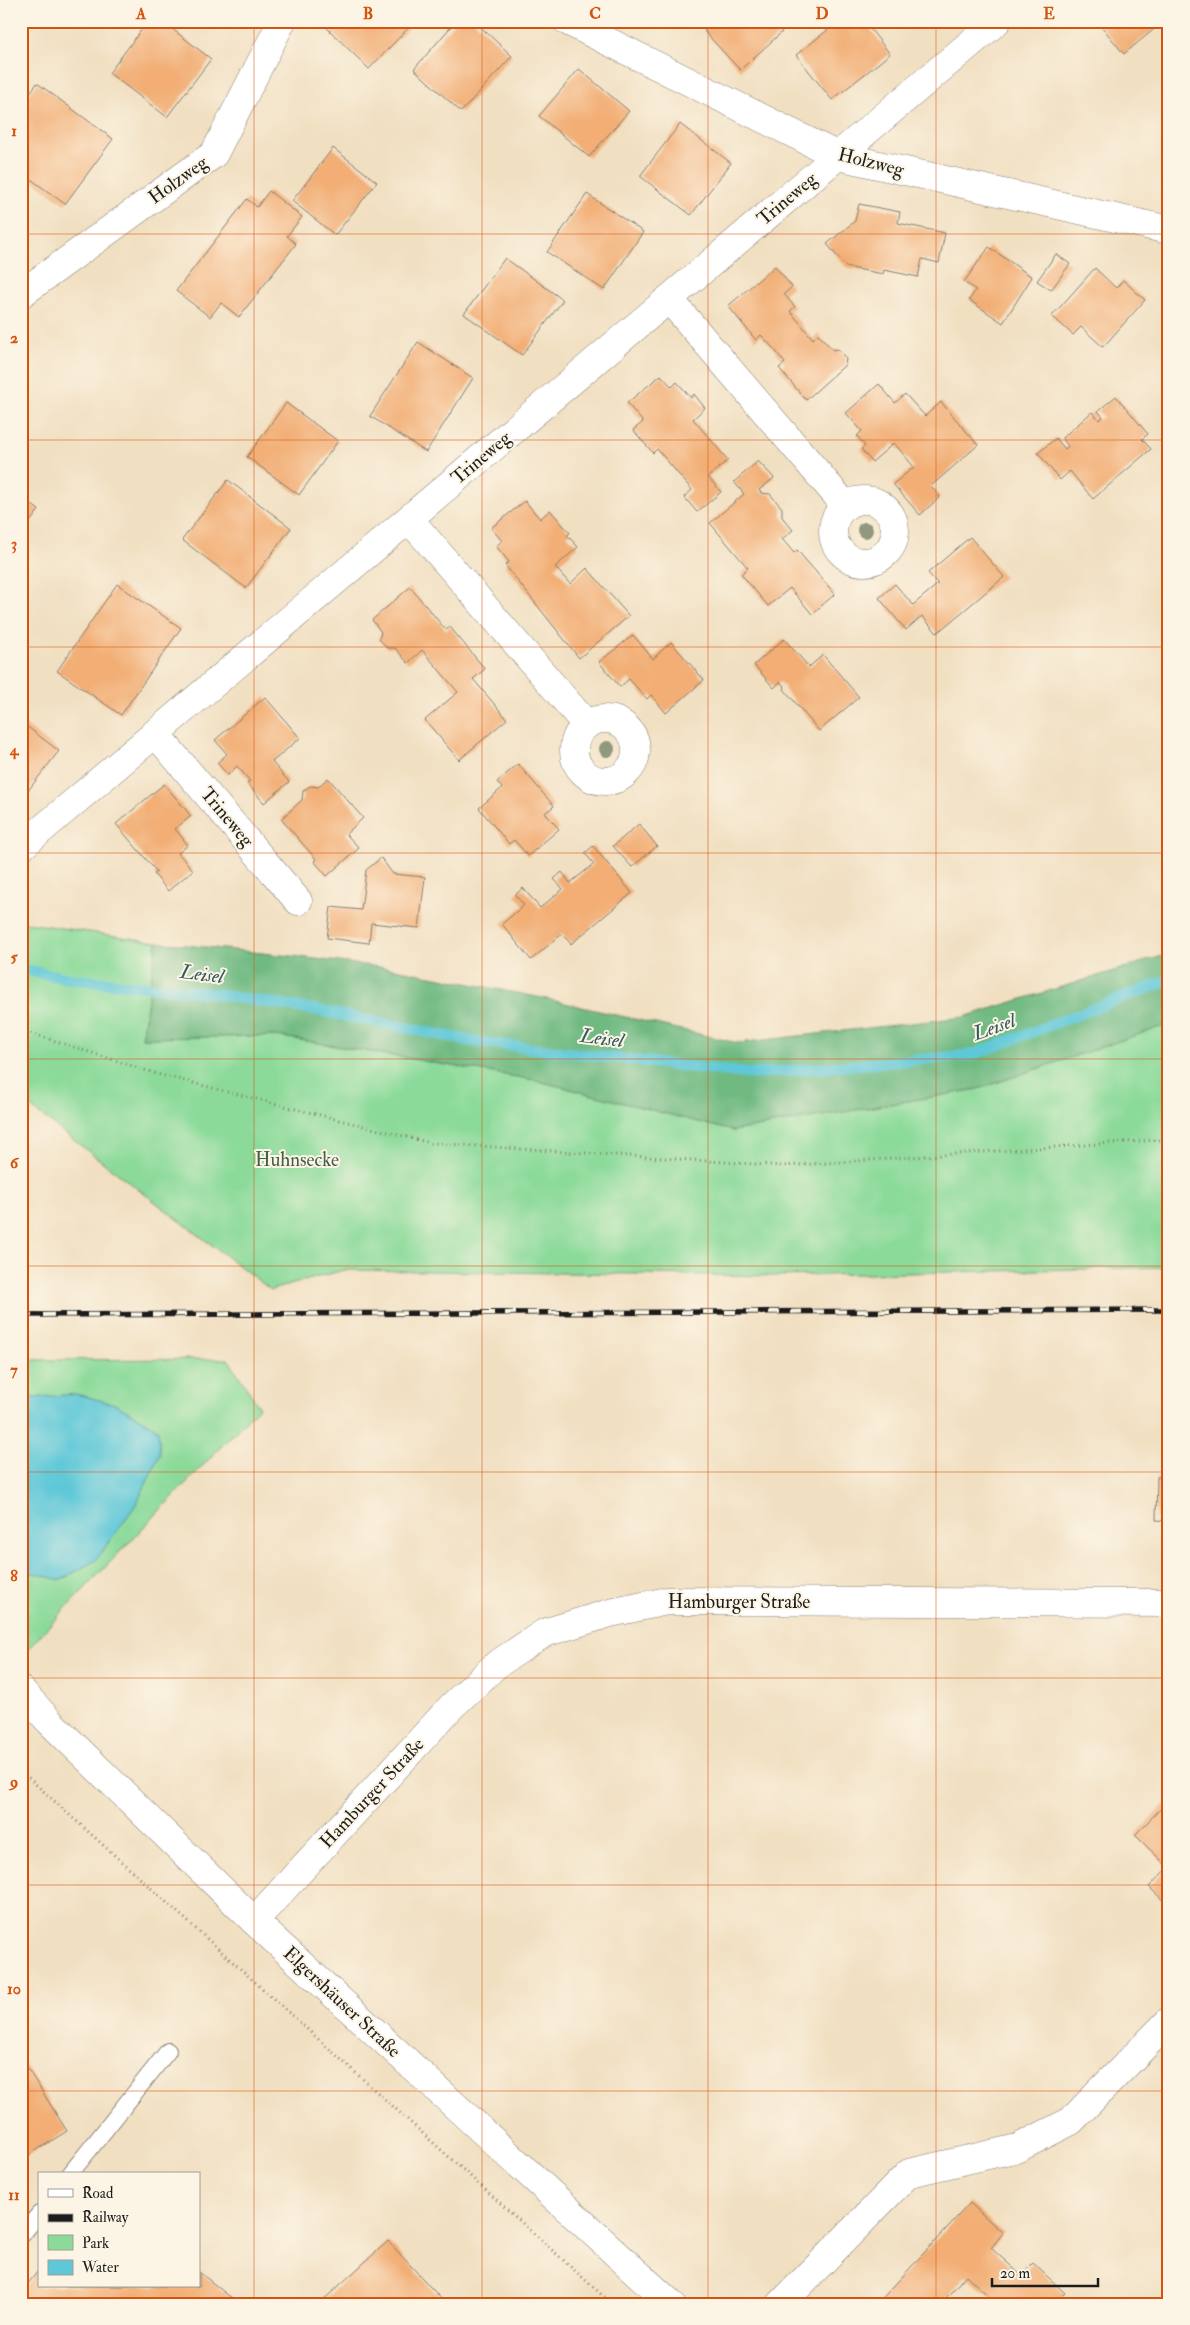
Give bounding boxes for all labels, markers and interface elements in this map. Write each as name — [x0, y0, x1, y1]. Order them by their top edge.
text: A — [135, 4, 147, 24]
text: B — [363, 4, 373, 24]
text: C — [589, 4, 601, 24]
text: D — [815, 4, 829, 24]
text: E — [1043, 4, 1055, 24]
text: 1 — [11, 121, 17, 141]
street label: Holzweg — [835, 142, 907, 182]
street label: Holzweg — [144, 150, 213, 209]
street label: Trineweg — [752, 167, 822, 231]
text: 2 — [10, 328, 18, 348]
street label: Trineweg — [446, 426, 516, 490]
text: 3 — [11, 534, 17, 554]
text: 4 — [9, 740, 20, 760]
street label: Trineweg — [195, 782, 259, 852]
text: 5 — [10, 947, 18, 967]
water label: Leisel — [178, 959, 227, 989]
water label: Leisel — [968, 1007, 1021, 1047]
water label: Leisel — [578, 1023, 627, 1053]
park label: Huhnsecke — [255, 1148, 339, 1172]
text: 6 — [10, 1153, 20, 1173]
text: 7 — [10, 1360, 18, 1380]
text: 8 — [10, 1566, 18, 1586]
street label: Hamburger Straße — [668, 1590, 810, 1614]
street label: Hamburger Straße — [315, 1733, 429, 1853]
text: 9 — [8, 1772, 18, 1792]
street label: Elgershäuser Straße — [278, 1941, 406, 2063]
text: 10 — [7, 1979, 21, 1999]
legend — [38, 2172, 200, 2288]
text: Road — [82, 2184, 114, 2203]
text: 11 — [8, 2185, 20, 2205]
text: Railway — [82, 2208, 129, 2227]
text: Park — [82, 2234, 109, 2253]
scale bar — [992, 2255, 1099, 2287]
text: Water — [81, 2258, 119, 2277]
text: 20 m — [1000, 2264, 1030, 2283]

